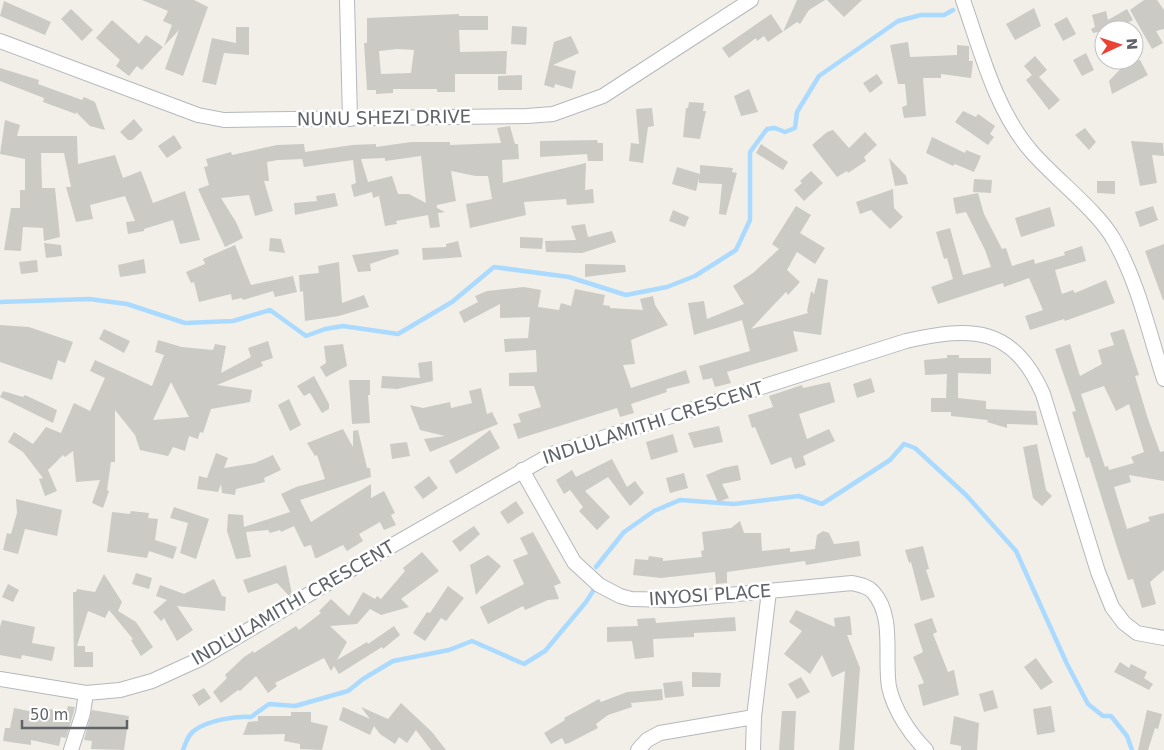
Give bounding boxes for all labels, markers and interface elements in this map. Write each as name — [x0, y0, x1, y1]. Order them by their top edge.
north arrow — [1094, 20, 1144, 70]
text: N — [1124, 38, 1140, 50]
street label: NUNU SHEZI DRIVE — [297, 105, 471, 130]
street label: INDLULAMITHI CRESCENT — [540, 377, 767, 468]
street label: INDLULAMITHI CRESCENT — [188, 535, 399, 669]
street label: INYOSI PLACE — [648, 580, 772, 609]
scale bar — [22, 698, 128, 730]
text: 50 m — [30, 706, 68, 724]

